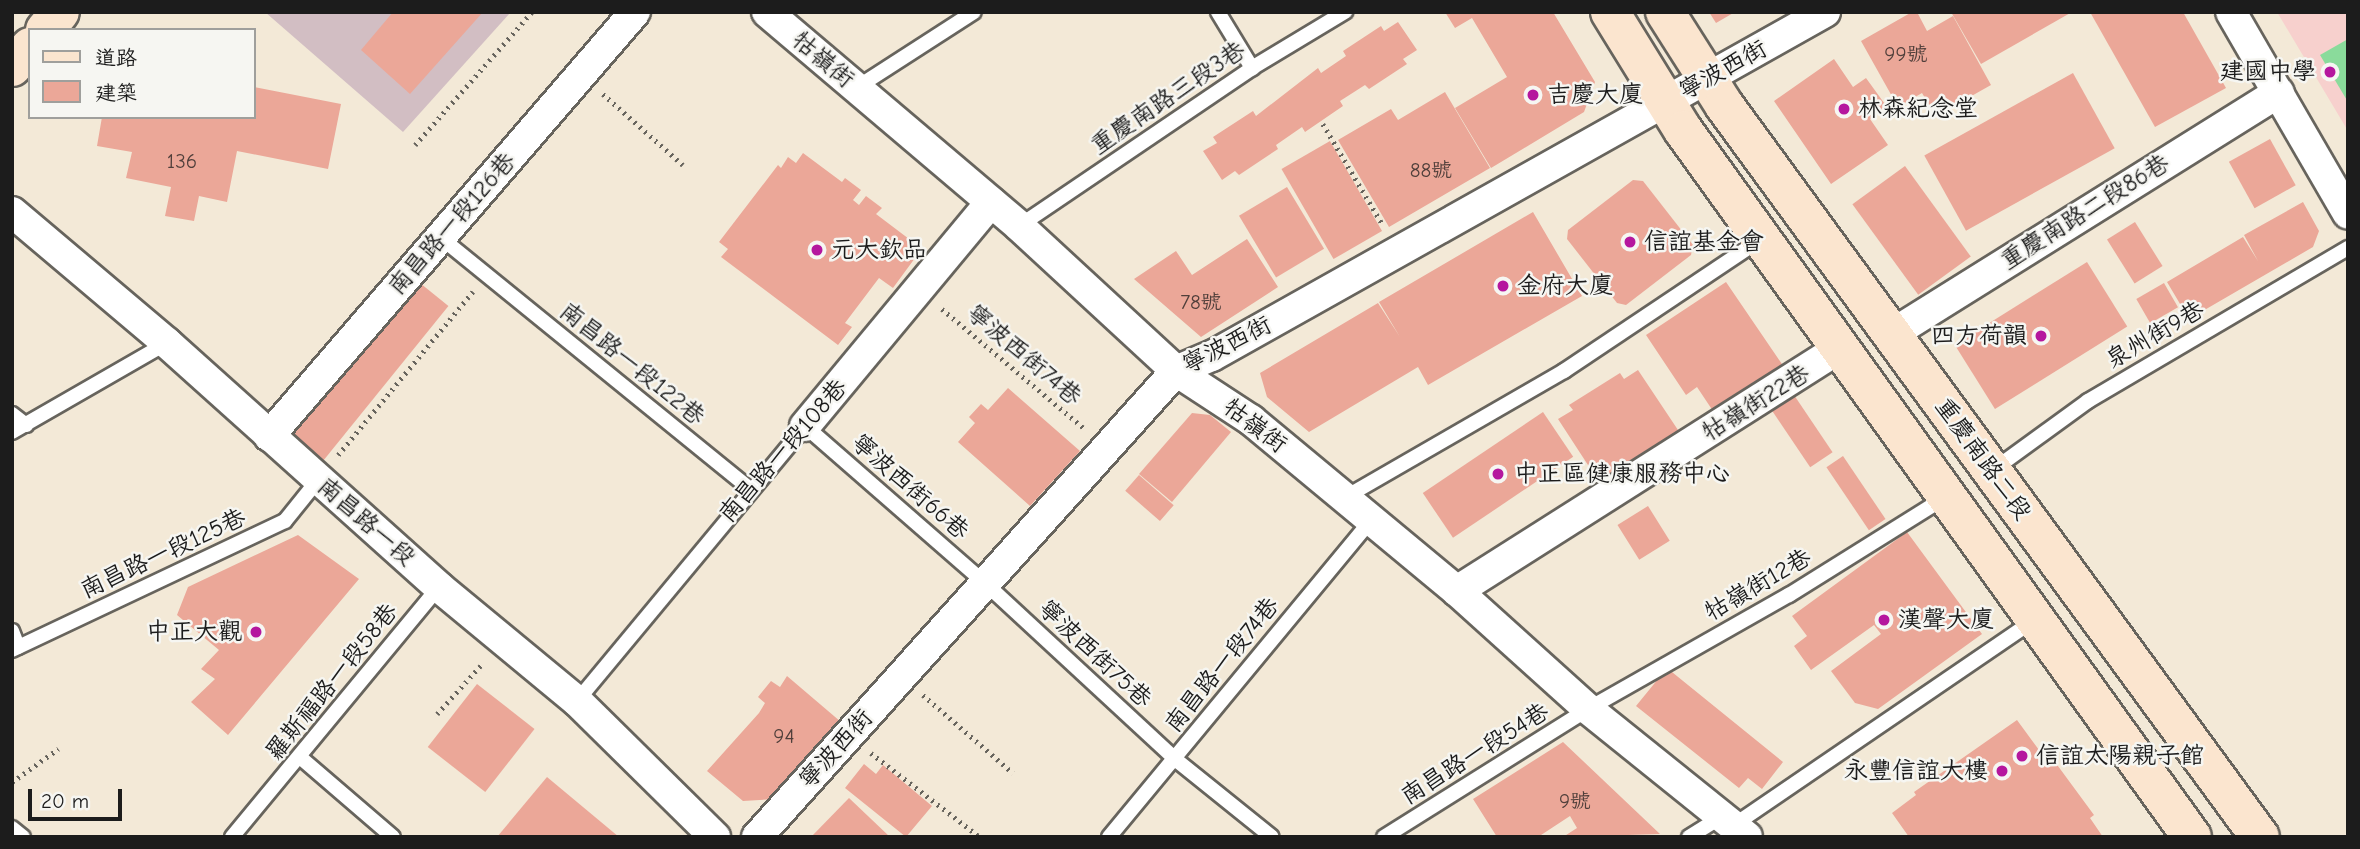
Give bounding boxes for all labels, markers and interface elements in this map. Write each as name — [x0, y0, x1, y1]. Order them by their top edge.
street label: 牯嶺街 — [786, 26, 860, 94]
legend — [28, 28, 256, 119]
street label: 寧波西街 — [1674, 34, 1772, 106]
street label: 重慶南路三段3巷 — [1085, 36, 1251, 160]
house number: 99號 — [1884, 41, 1928, 67]
text: 道路 — [95, 46, 137, 70]
place label: 建國中學 — [2220, 58, 2316, 86]
marker: 建國中學 — [2322, 64, 2338, 80]
text: 建築 — [95, 81, 137, 105]
place label: 吉慶大廈 — [1547, 81, 1643, 109]
marker: 吉慶大廈 — [1525, 87, 1541, 103]
place label: 林森紀念堂 — [1858, 95, 1978, 123]
marker: 林森紀念堂 — [1836, 101, 1852, 117]
street label: 南昌路一段126巷 — [382, 147, 522, 301]
house number: 136 — [167, 148, 197, 174]
street label: 重慶南路二段86巷 — [1995, 149, 2175, 275]
house number: 88號 — [1410, 157, 1452, 183]
place label: 信誼基金會 — [1644, 228, 1764, 256]
marker: 信誼基金會 — [1622, 234, 1638, 250]
place label: 元大欽品 — [831, 236, 927, 264]
marker: 元大欽品 — [809, 242, 825, 258]
place label: 金府大廈 — [1517, 272, 1613, 300]
marker: 金府大廈 — [1495, 278, 1511, 294]
house number: 78號 — [1180, 289, 1222, 315]
street label: 泉州街9巷 — [2101, 295, 2209, 375]
street label: 南昌路一段122巷 — [554, 297, 710, 431]
street label: 寧波西街74巷 — [961, 299, 1087, 411]
street label: 寧波西街 — [1178, 310, 1276, 380]
place label: 四方荷韻 — [1931, 322, 2027, 350]
marker: 四方荷韻 — [2033, 328, 2049, 344]
street label: 牯嶺街22巷 — [1697, 359, 1815, 447]
street label: 南昌路一段108巷 — [713, 373, 853, 529]
street label: 重慶南路二段 — [1929, 392, 2037, 526]
street label: 牯嶺街 — [1218, 393, 1292, 459]
street label: 寧波西街66巷 — [845, 428, 975, 546]
place label: 中正區健康服務中心 — [1514, 460, 1730, 488]
marker: 中正區健康服務中心 — [1488, 464, 1508, 484]
street label: 南昌路一段 — [311, 472, 421, 572]
street label: 南昌路一段125巷 — [76, 503, 250, 605]
street label: 牯嶺街12巷 — [1700, 543, 1816, 627]
street label: 南昌路一段74巷 — [1159, 592, 1285, 738]
street label: 寧波西街75巷 — [1032, 594, 1158, 714]
street label: 羅斯福路一段58巷 — [260, 598, 404, 766]
place label: 漢聲大廈 — [1898, 606, 1994, 634]
marker: 漢聲大廈 — [1876, 612, 1892, 628]
place label: 中正大觀 — [146, 618, 242, 646]
marker: 中正大觀 — [248, 624, 264, 640]
street label: 南昌路一段54巷 — [1396, 697, 1554, 811]
street label: 寧波西街 — [793, 704, 879, 794]
house number: 94 — [773, 723, 795, 749]
place label: 信誼太陽親子館 — [2036, 742, 2204, 770]
marker: 信誼太陽親子館 — [2014, 748, 2030, 764]
place label: 永豐信誼大樓 — [1844, 757, 1988, 785]
marker: 永豐信誼大樓 — [1994, 763, 2010, 779]
scale bar — [32, 776, 126, 820]
house number: 9號 — [1559, 788, 1591, 814]
text: 20 m — [41, 789, 89, 813]

